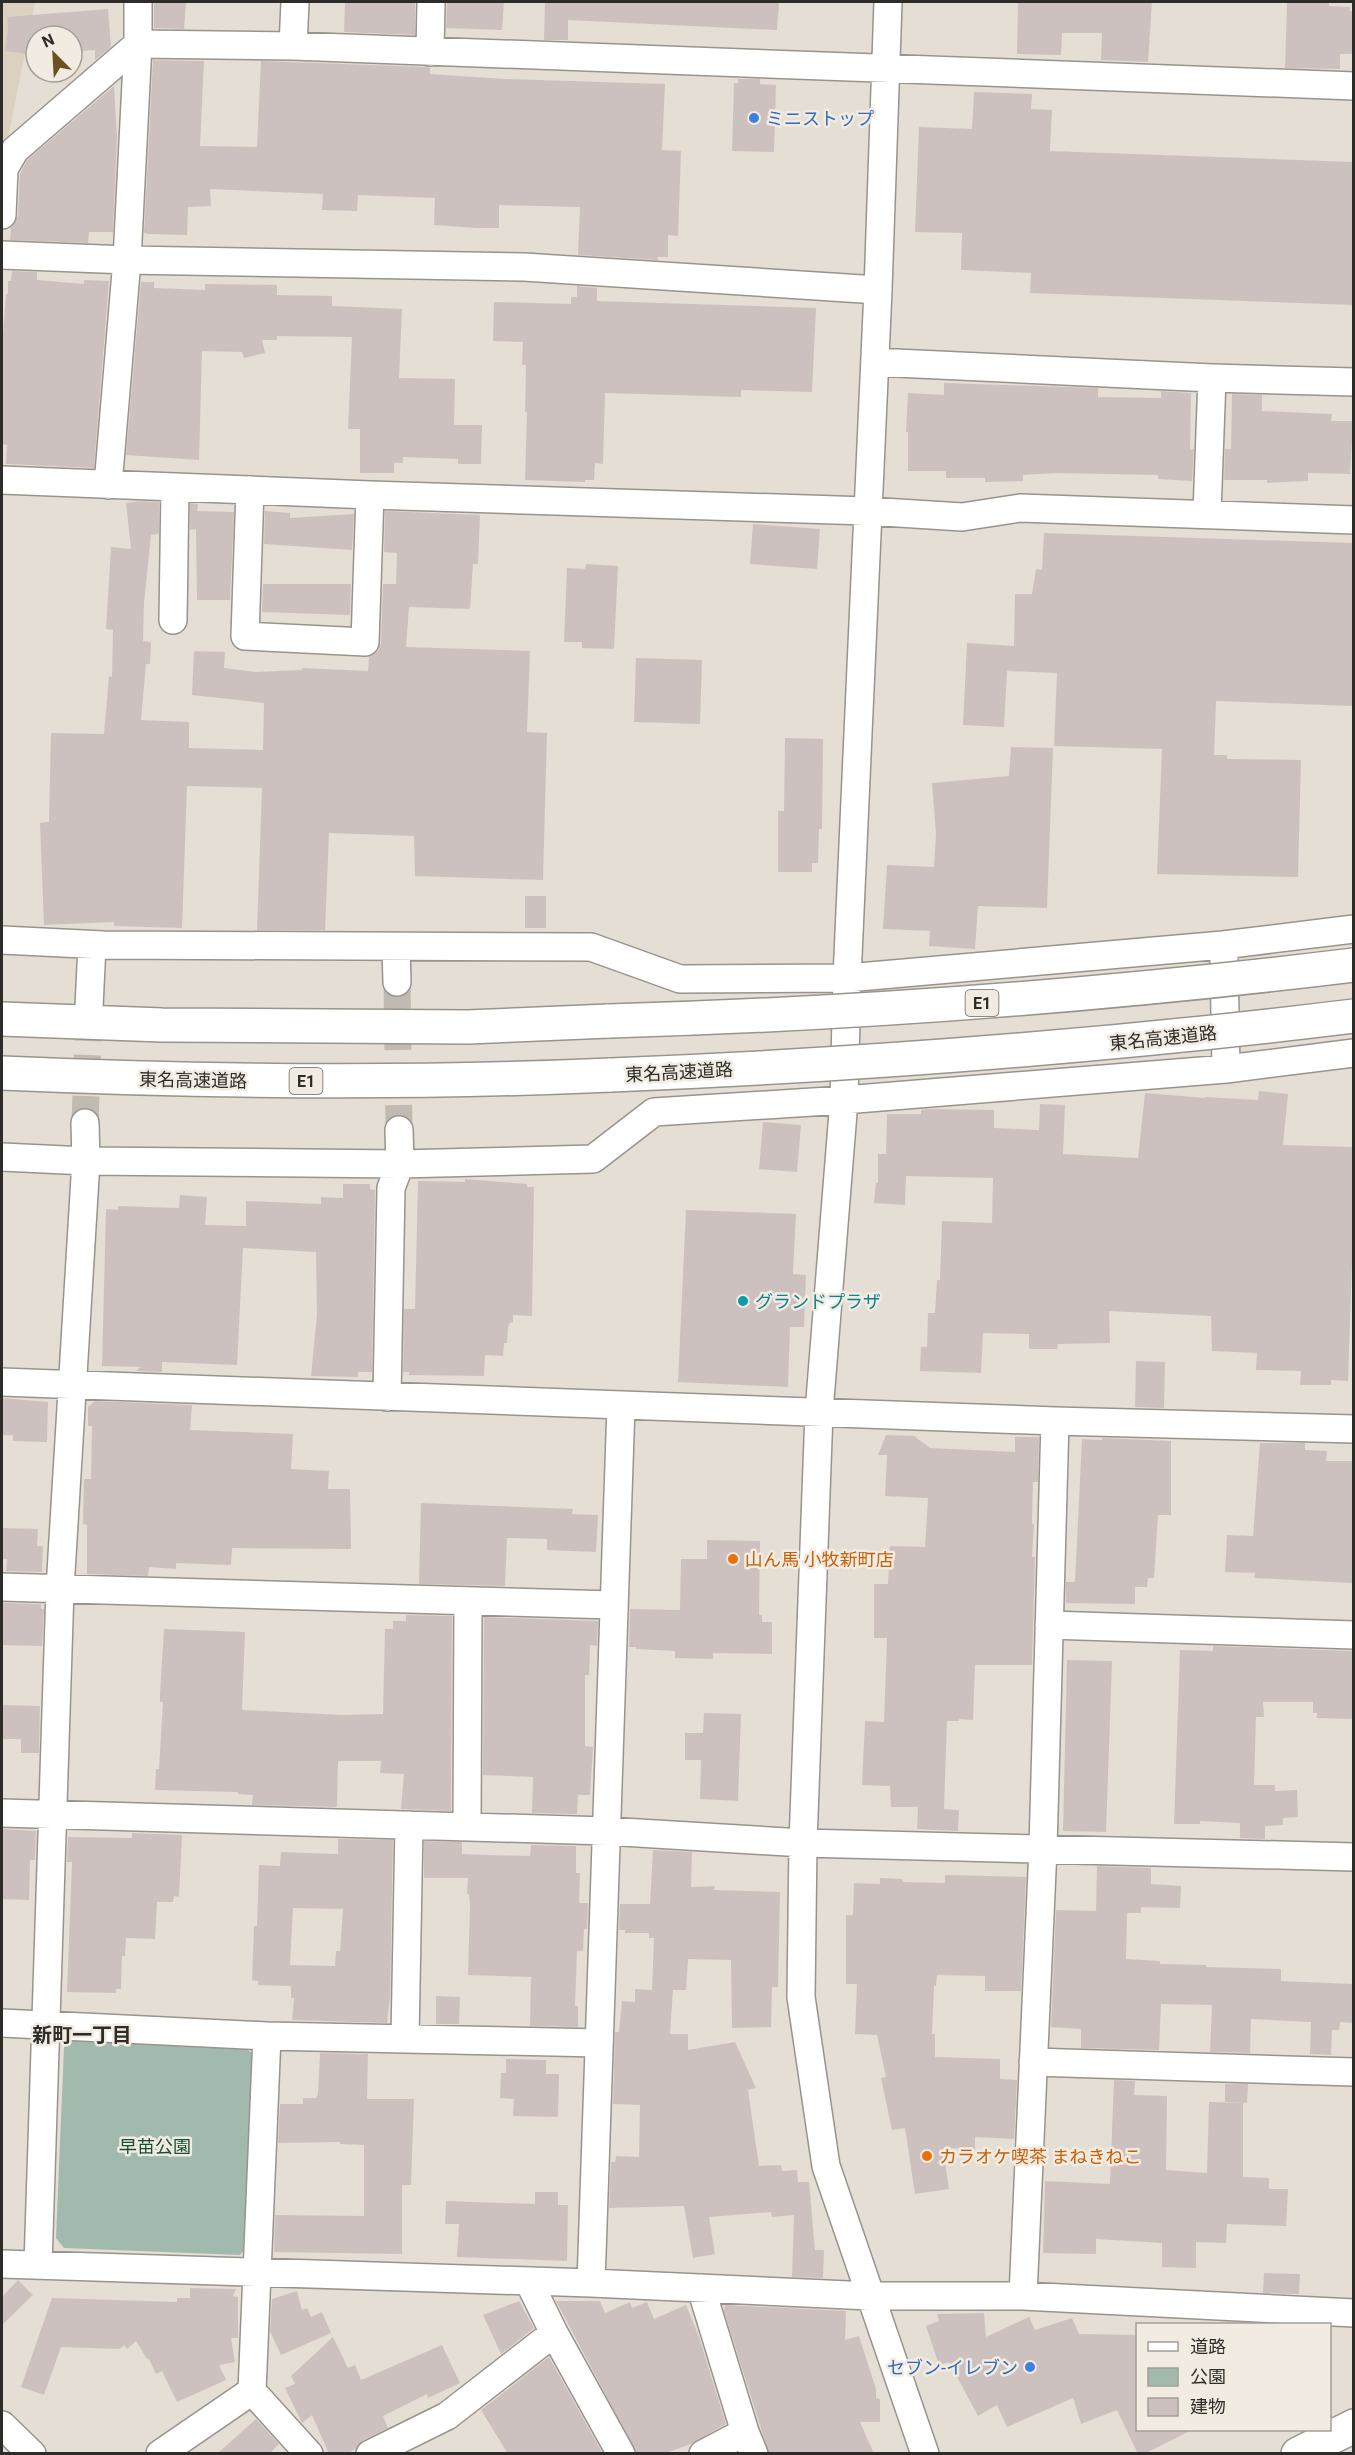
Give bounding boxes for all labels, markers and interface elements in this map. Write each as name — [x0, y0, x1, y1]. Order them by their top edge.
north arrow — [24, 24, 84, 84]
text: N — [39, 30, 57, 52]
place label: ミニストップ — [766, 108, 874, 129]
marker: ミニストップ — [747, 111, 761, 125]
road number: E1 — [966, 990, 998, 1016]
street label: 東名高速道路 — [1108, 1022, 1218, 1054]
street label: 東名高速道路 — [625, 1059, 733, 1085]
road number: E1 — [290, 1068, 322, 1094]
street label: 東名高速道路 — [139, 1069, 247, 1091]
place label: グランドプラザ — [755, 1291, 881, 1312]
marker: グランドプラザ — [736, 1294, 750, 1308]
place label: 山ん馬 小牧新町店 — [745, 1549, 893, 1570]
marker: 山ん馬 小牧新町店 — [726, 1552, 740, 1566]
district label: 新町一丁目 — [32, 2023, 132, 2047]
park label: 早苗公園 — [119, 2136, 191, 2157]
place label: カラオケ喫茶 まねきねこ — [939, 2146, 1141, 2167]
marker: カラオケ喫茶 まねきねこ — [920, 2149, 934, 2163]
legend — [1136, 2323, 1331, 2431]
text: 道路 — [1190, 2336, 1226, 2357]
place label: セブン-イレブン — [887, 2357, 1018, 2378]
marker: セブン-イレブン — [1023, 2360, 1037, 2374]
text: 公園 — [1190, 2366, 1226, 2387]
text: 建物 — [1190, 2396, 1226, 2417]

